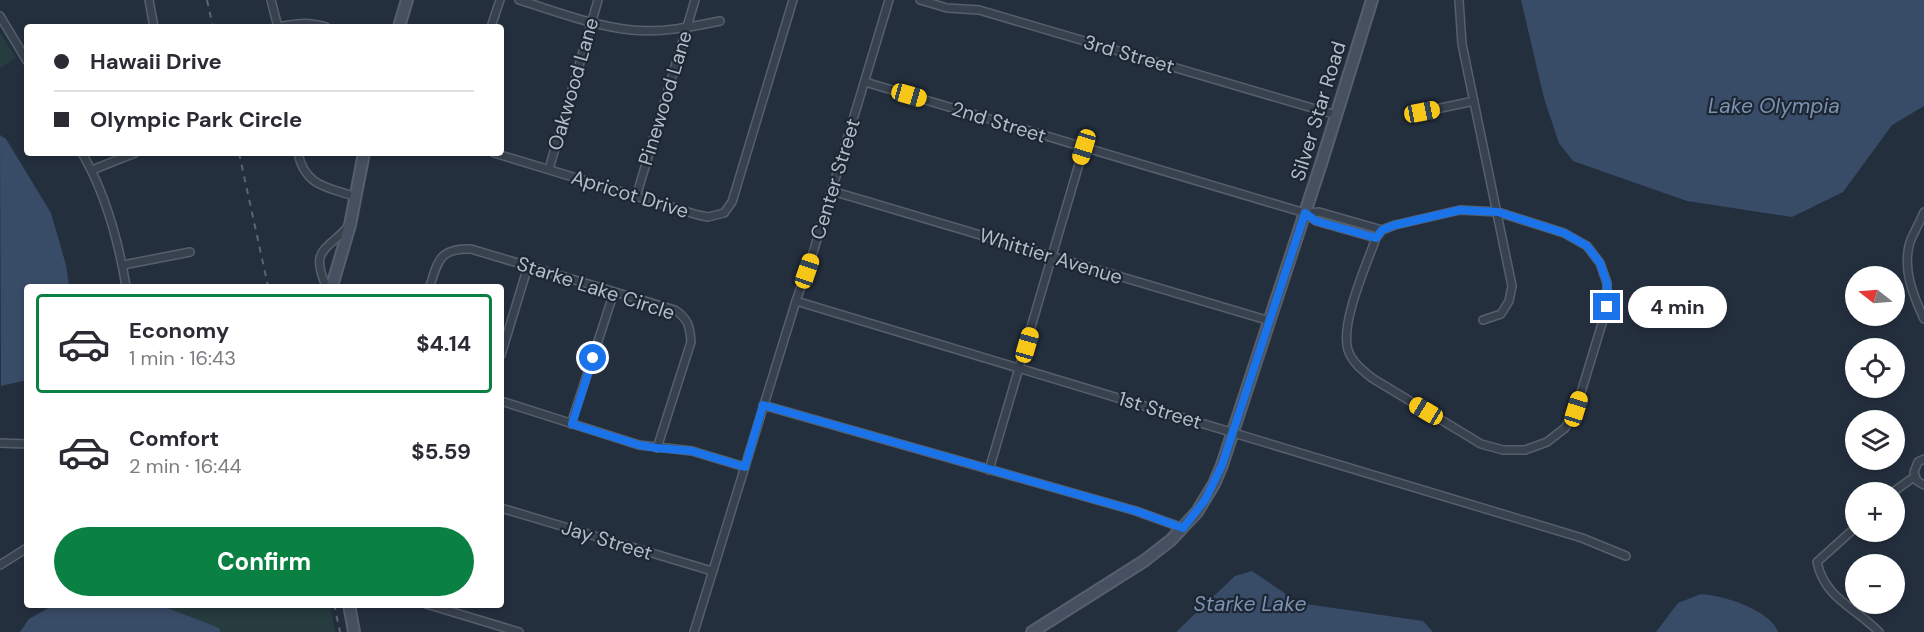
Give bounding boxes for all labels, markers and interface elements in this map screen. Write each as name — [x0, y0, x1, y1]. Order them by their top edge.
street label: Oakwood Lane — [542, 14, 604, 154]
street label: Pinewood Lane — [632, 27, 698, 169]
street label: 3rd Street — [1081, 29, 1178, 79]
street label: Silver Star Road — [1284, 38, 1352, 184]
text: Hawaii Drive — [90, 47, 222, 76]
car — [889, 81, 929, 109]
water label: Lake Olympia — [1708, 92, 1840, 120]
street label: 2nd Street — [949, 95, 1050, 149]
car — [1403, 100, 1441, 124]
text: Olympic Park Circle — [90, 105, 302, 134]
street label: Center Street — [804, 115, 866, 243]
car — [1070, 127, 1098, 167]
street label: Apricot Drive — [568, 164, 692, 224]
street label: Whittier Avenue — [976, 222, 1126, 290]
street label: Starke Lake Circle — [514, 250, 678, 326]
car — [793, 251, 821, 291]
north arrow — [1845, 266, 1905, 326]
map controls — [1845, 266, 1905, 614]
callout: 4 min — [1628, 286, 1727, 328]
route end — [1593, 293, 1620, 320]
text: 4 min — [1650, 294, 1705, 320]
text: Economy — [129, 316, 229, 345]
icon: car — [57, 317, 111, 371]
car — [1013, 325, 1041, 365]
text: $4.14 — [416, 329, 471, 358]
button: locate — [1845, 338, 1905, 398]
route start — [579, 344, 606, 371]
text: 1 min · 16:43 — [129, 345, 236, 371]
street label: 1st Street — [1115, 385, 1205, 435]
car — [1562, 389, 1590, 429]
car — [1406, 394, 1446, 428]
button: layers — [1845, 410, 1905, 470]
text: Comfort — [129, 424, 219, 453]
icon: car — [57, 425, 111, 479]
text: $5.59 — [411, 437, 471, 466]
text: 2 min · 16:44 — [129, 453, 242, 479]
button: + — [1845, 482, 1905, 542]
street label: Jay Street — [558, 514, 656, 566]
button: Confirm — [54, 527, 474, 596]
button: − — [1845, 554, 1905, 614]
water label: Starke Lake — [1194, 590, 1306, 618]

